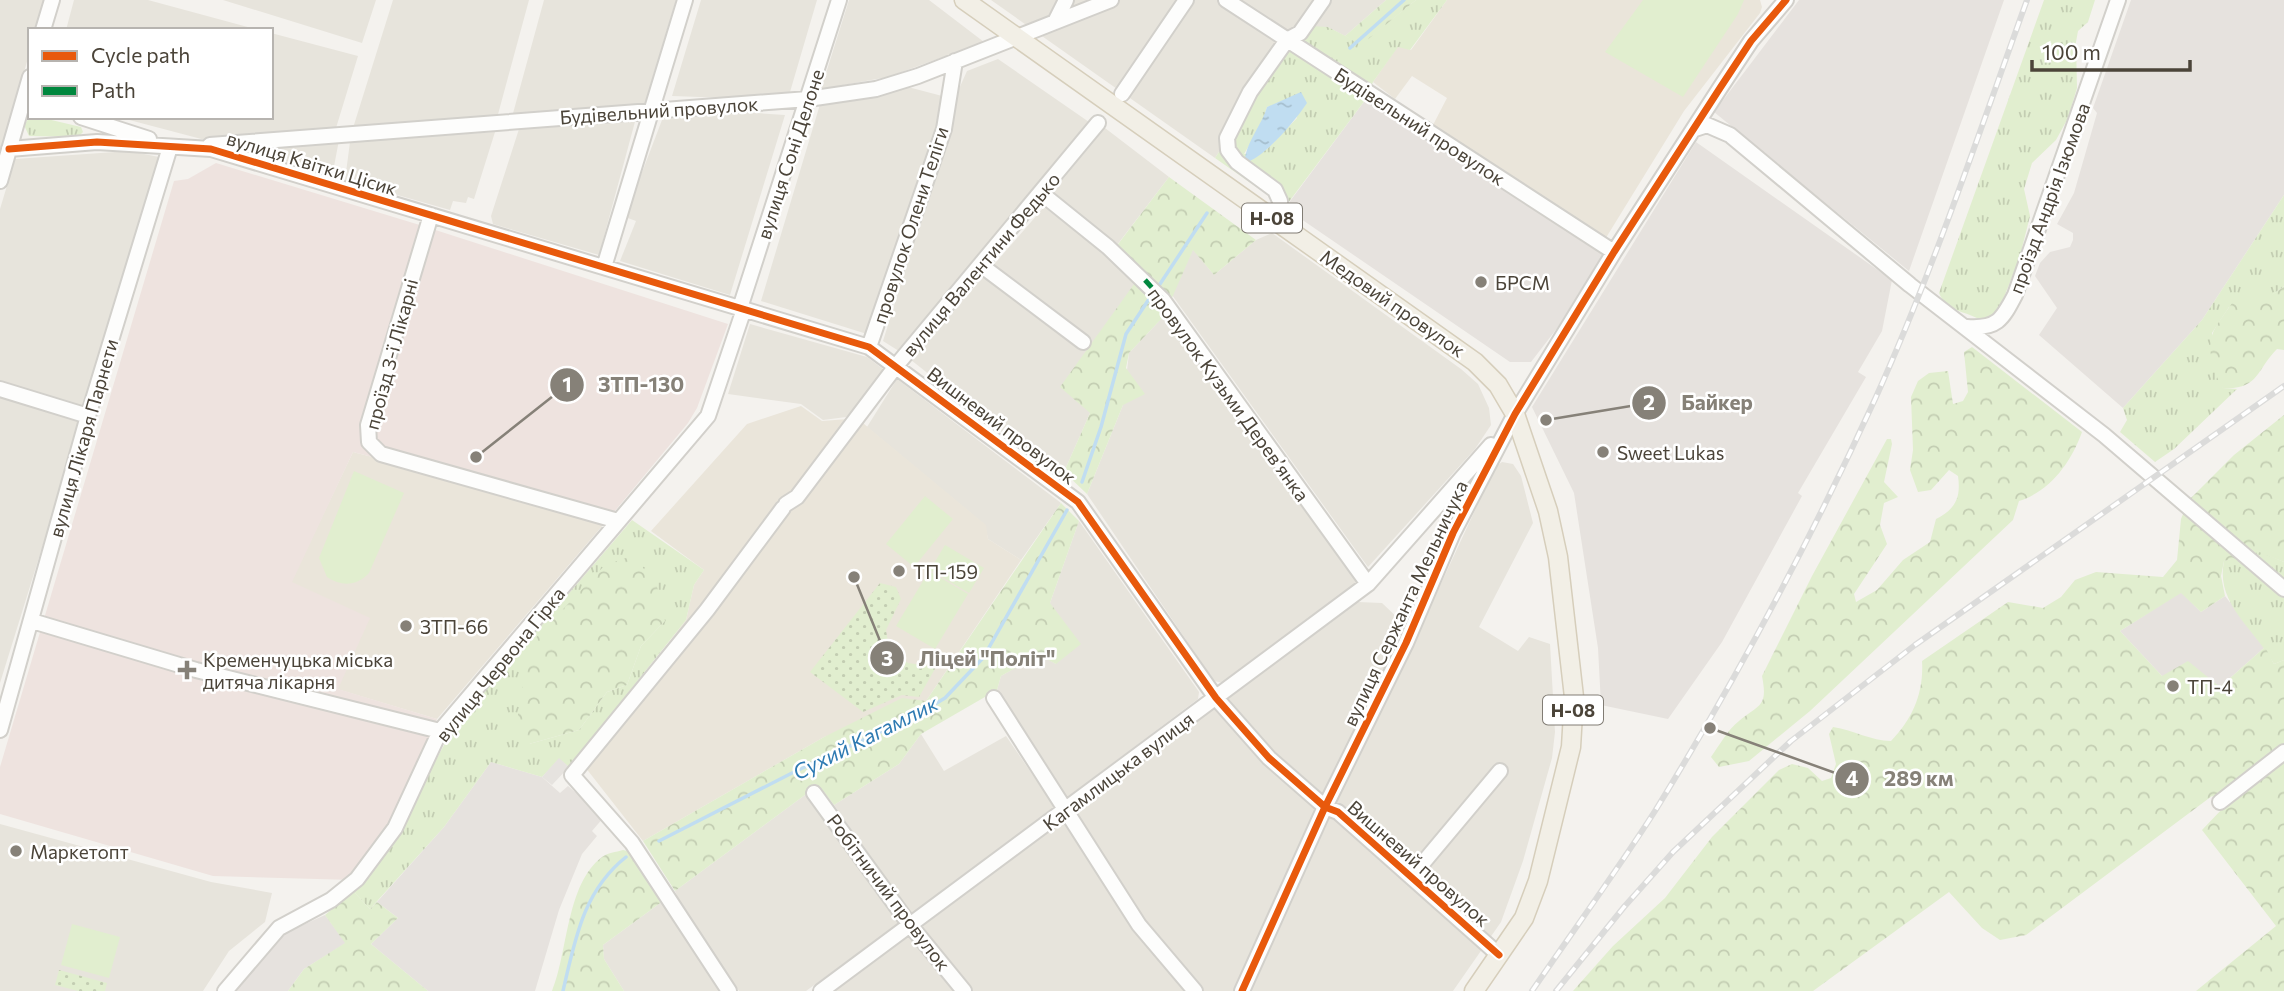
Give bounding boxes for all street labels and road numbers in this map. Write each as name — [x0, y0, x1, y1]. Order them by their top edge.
street label: Будівельний провулок — [1330, 62, 1510, 190]
street label: вулиця Соні Делоне — [752, 66, 828, 242]
street label: Будівельний провулок — [559, 92, 759, 128]
street label: проїзд Андрія Ізюмова — [2004, 99, 2094, 297]
street label: провулок Олени Теліги — [867, 123, 953, 327]
street label: вулиця Квітки Цісик — [224, 126, 400, 200]
street label: вулиця Валентини Федько — [897, 167, 1065, 361]
road number: Н-08 — [1242, 204, 1302, 232]
street label: Медовий провулок — [1316, 244, 1470, 362]
street label: проїзд 3-ї Лікарні — [360, 276, 422, 432]
street label: провулок Кузьми Деревʼянка — [1144, 283, 1314, 505]
street label: вулиця Лікаря Парнети — [44, 336, 122, 540]
street label: Вишневий провулок — [923, 362, 1081, 488]
street label: вулиця Сержанта Мельничука — [1338, 477, 1472, 729]
street label: вулиця Червона Гірка — [431, 582, 569, 746]
road number: Н-08 — [1543, 696, 1603, 724]
street label: Кагамлицька вулиця — [1038, 707, 1198, 835]
street label: Вишневий провулок — [1343, 795, 1495, 931]
street label: Робітничий провулок — [822, 809, 956, 975]

